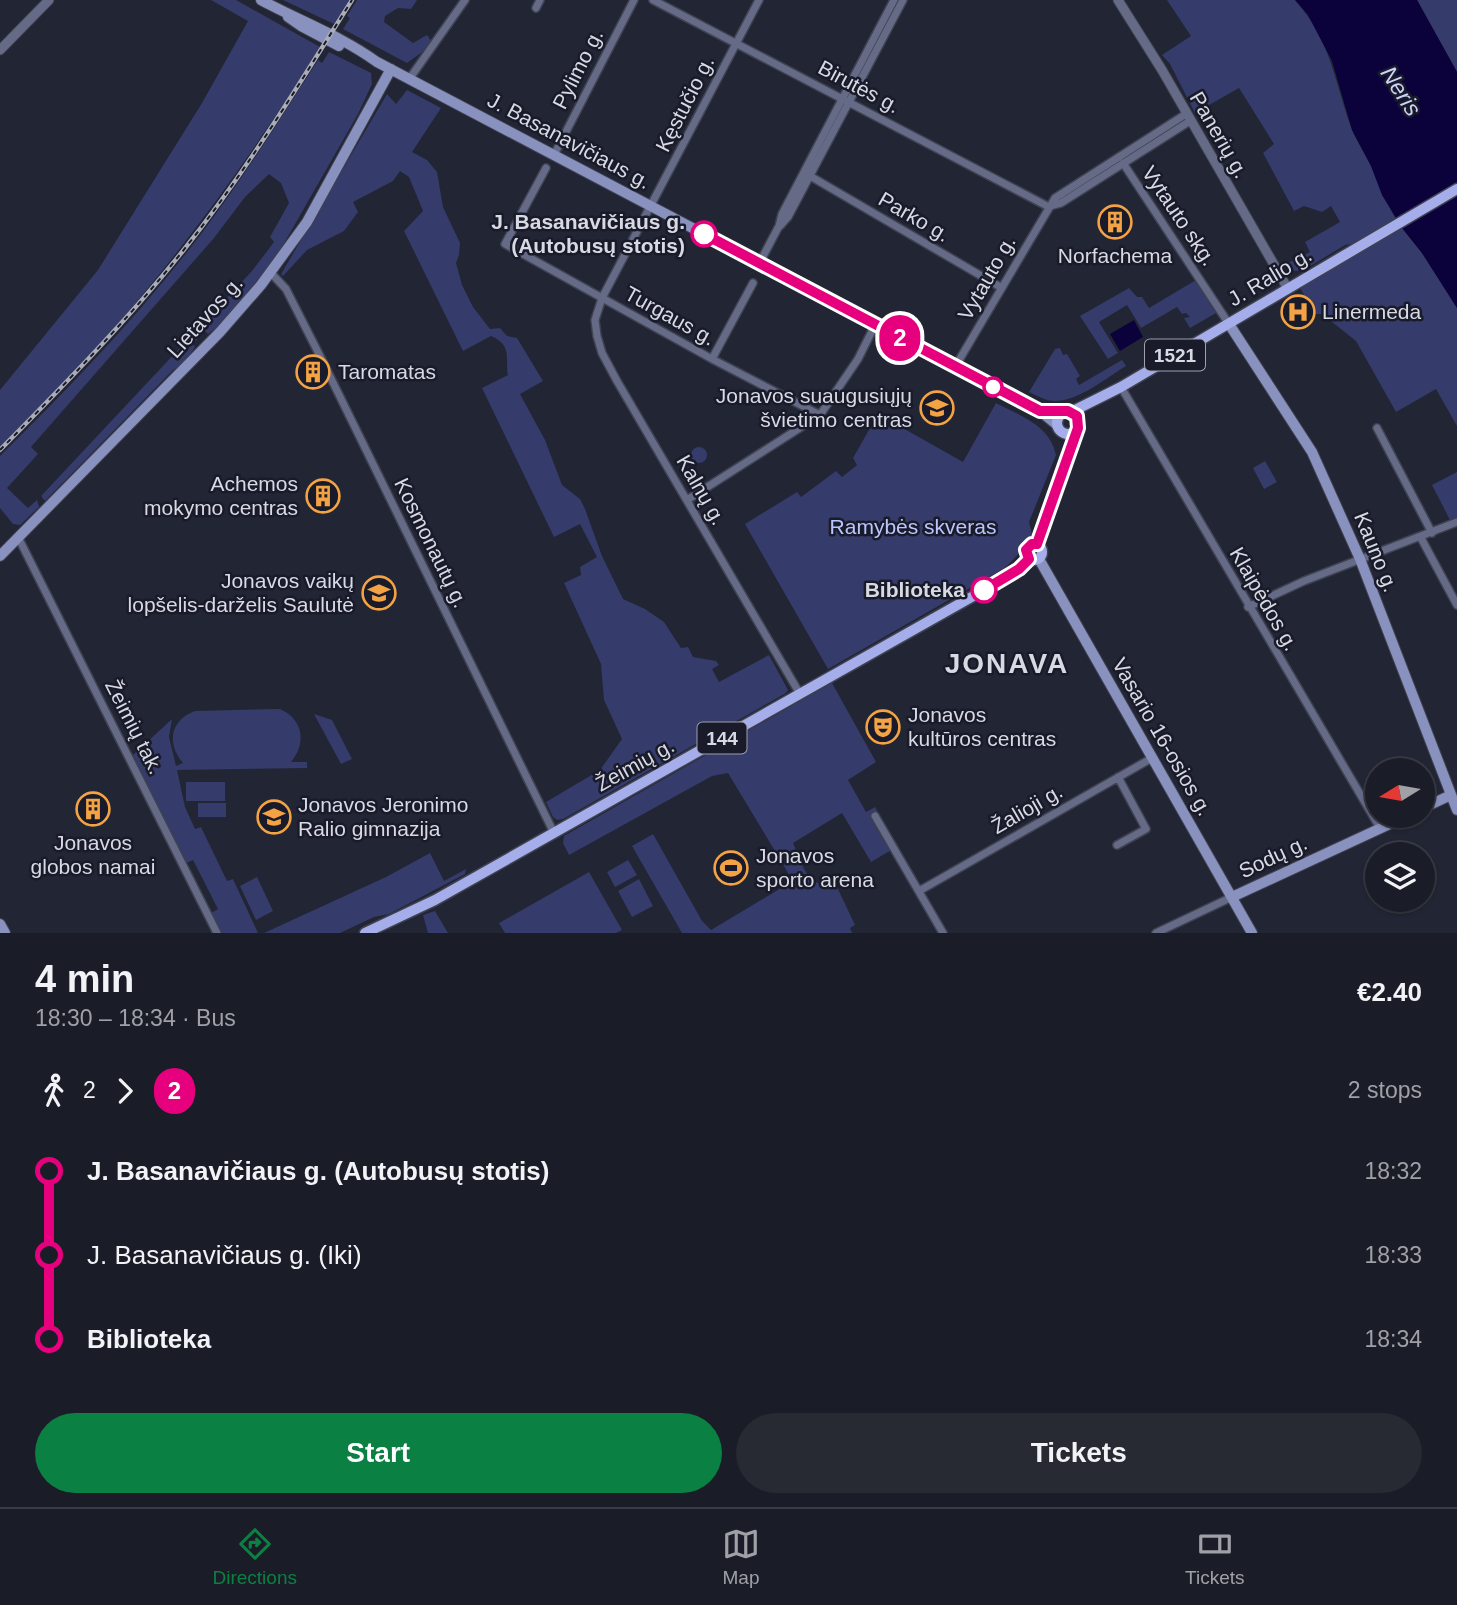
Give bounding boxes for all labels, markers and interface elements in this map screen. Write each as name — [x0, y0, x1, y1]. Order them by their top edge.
street label: Pylimo g. — [548, 25, 607, 112]
street label: Kęstučio g. — [651, 52, 718, 155]
street label: Birutės g. — [815, 56, 904, 118]
water label: Neris — [1375, 61, 1427, 121]
street label: J. Basanavičiaus g. — [484, 88, 655, 193]
street label: Panerių g. — [1186, 88, 1253, 182]
street label: Vytauto skg. — [1138, 162, 1221, 270]
street label: Parko g. — [875, 187, 954, 246]
building icon: Norfachema — [1096, 203, 1134, 241]
place label: J. Basanavičiaus g. (Autobusų stotis) — [491, 210, 685, 257]
marker: J. Basanavičiaus g. (Autobusų stotis) — [691, 221, 717, 247]
street label: Vytauto g. — [953, 231, 1020, 324]
street label: J. Ralio g. — [1224, 243, 1316, 310]
place label: Norfachema — [1058, 244, 1173, 267]
street label: Lietavos g. — [162, 271, 247, 362]
street label: Turgaus g. — [621, 281, 719, 350]
hospital icon: Linermeda — [1279, 293, 1317, 331]
place label: Linermeda — [1322, 300, 1422, 323]
line badge: 2 — [877, 315, 923, 361]
text: 2 — [893, 324, 907, 351]
road number: 1521 — [1145, 340, 1205, 370]
building icon: Taromatas — [294, 353, 332, 391]
place label: Taromatas — [338, 360, 436, 383]
unlabelled marker — [983, 377, 1003, 397]
place label: Jonavos suaugusiųjų švietimo centras — [716, 384, 912, 431]
school or university icon: Jonavos suaugusiųjų švietimo centras — [918, 389, 956, 427]
street label: Kalnų g. — [672, 451, 731, 529]
place label: Achemos mokymo centras — [144, 472, 298, 519]
street label: Kosmonautų g. — [390, 474, 473, 611]
building icon: Achemos mokymo centras — [304, 477, 342, 515]
street label: Kauno g. — [1350, 509, 1403, 595]
park label: Ramybės skveras — [830, 515, 996, 538]
street label: Klaipėdos g. — [1226, 543, 1303, 655]
place label: Jonavos vaikų lopšelis-darželis Saulutė — [128, 569, 354, 616]
school or university icon: Jonavos vaikų lopšelis-darželis Saulutė — [360, 574, 398, 612]
marker: Biblioteka — [971, 577, 997, 603]
place label: Biblioteka — [865, 578, 965, 601]
district label: JONAVA — [945, 648, 1069, 679]
street label: Vasario 16-osios g. — [1108, 654, 1217, 820]
street label: Žeimių tak. — [101, 676, 168, 778]
place label: Jonavos kultūros centras — [908, 703, 1056, 750]
theatre icon: Jonavos kultūros centras — [864, 708, 902, 746]
road number: 144 — [698, 722, 746, 754]
street label: Žeimių g. — [591, 734, 678, 796]
north arrow — [1365, 758, 1435, 828]
map controls — [1365, 758, 1435, 912]
street label: Žalioji g. — [987, 779, 1066, 838]
building icon: Jonavos globos namai — [74, 790, 112, 828]
place label: Jonavos Jeronimo Ralio gimnazija — [298, 793, 468, 840]
school or university icon: Jonavos Jeronimo Ralio gimnazija — [255, 798, 293, 836]
place label: Jonavos globos namai — [31, 831, 155, 878]
street label: Sodų g. — [1235, 831, 1310, 882]
button: layers — [1365, 842, 1435, 912]
place label: Jonavos sporto arena — [756, 844, 874, 891]
sports icon: Jonavos sporto arena — [712, 849, 750, 887]
text: 4 min — [35, 958, 134, 1000]
text: €2.40 — [1357, 977, 1422, 1007]
text: 18:30 – 18:34 · Bus — [35, 1005, 236, 1031]
icon: walk — [35, 1072, 73, 1110]
icon: forward — [106, 1072, 144, 1110]
text: 2 — [83, 1077, 96, 1103]
text: 2 — [168, 1077, 181, 1104]
text: 2 stops — [1348, 1077, 1422, 1103]
text: J. Basanavičiaus g. (Autobusų stotis) — [87, 1156, 549, 1186]
text: 18:32 — [1364, 1158, 1422, 1184]
text: J. Basanavičiaus g. (Iki) — [87, 1240, 362, 1270]
text: 18:33 — [1364, 1242, 1422, 1268]
text: Biblioteka — [87, 1324, 211, 1354]
text: 18:34 — [1364, 1326, 1422, 1352]
button: Start — [35, 1413, 722, 1493]
button: Tickets — [736, 1413, 1422, 1493]
tab: Directions — [213, 1525, 297, 1589]
tab: Map — [722, 1525, 760, 1589]
tab: Tickets — [1185, 1525, 1244, 1589]

